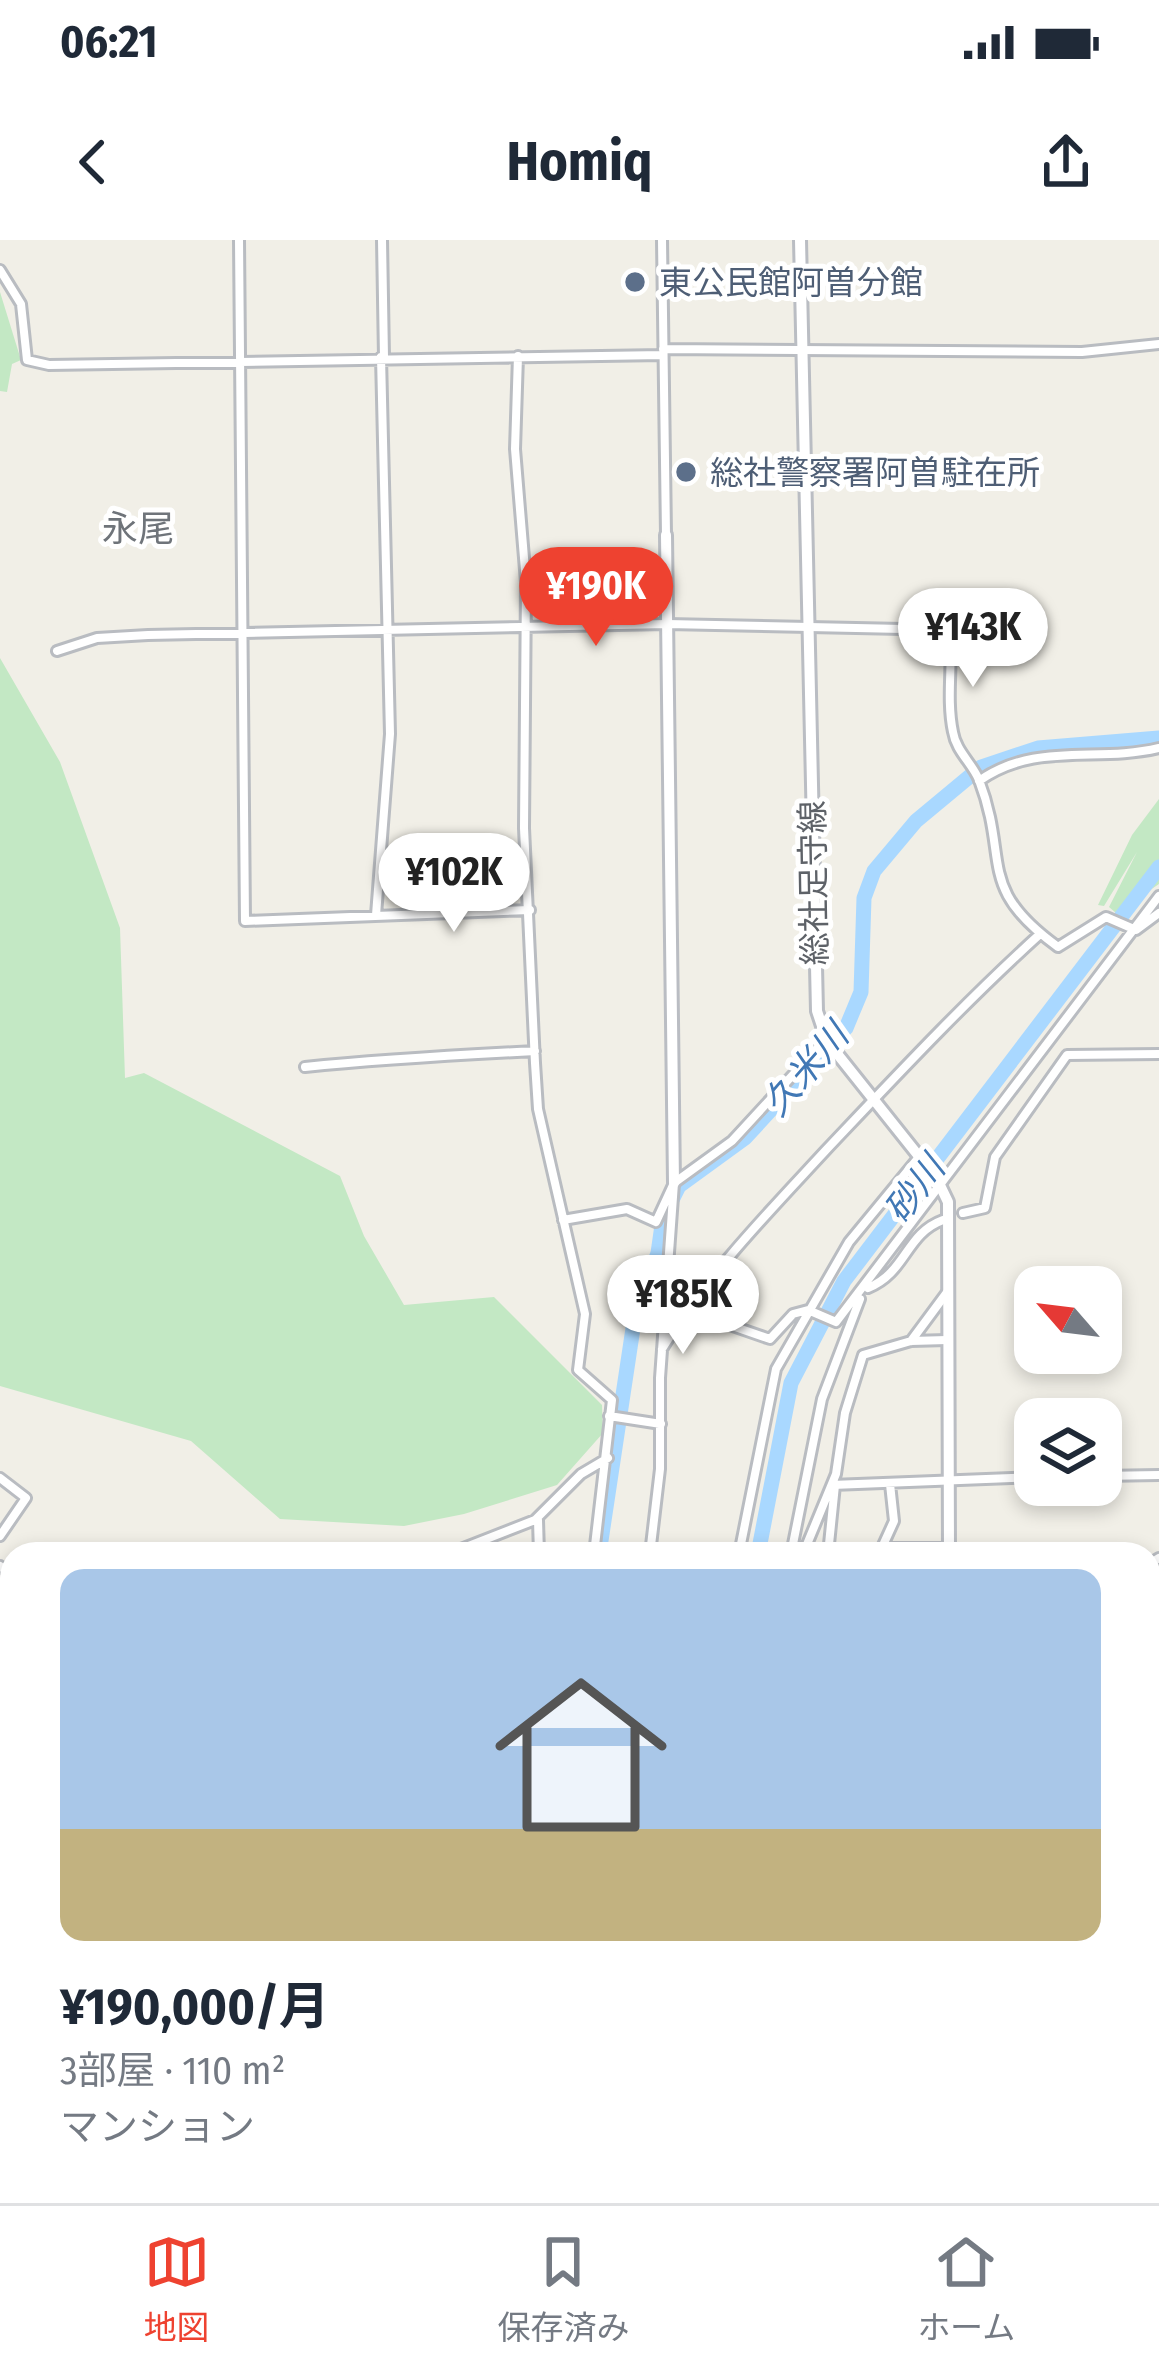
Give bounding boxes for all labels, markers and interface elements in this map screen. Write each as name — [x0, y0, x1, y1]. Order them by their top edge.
text: 06:21 — [60, 15, 158, 69]
icon: back — [60, 129, 126, 195]
icon: share — [1033, 129, 1099, 195]
text: Homiq — [507, 130, 652, 194]
place label: 東公民館阿曽分館 — [659, 263, 923, 303]
marker: 東公民館阿曽分館 — [622, 269, 648, 295]
place label: 総社警察署阿曽駐在所 — [710, 453, 1040, 493]
marker: 総社警察署阿曽駐在所 — [673, 459, 699, 485]
district label: 永尾 — [102, 507, 174, 551]
pin: ¥190K — [512, 547, 680, 649]
text: ¥190K — [546, 563, 646, 609]
pin: ¥143K — [889, 588, 1057, 690]
text: ¥143K — [925, 604, 1021, 650]
street label: 総社足守線 — [793, 800, 835, 966]
pin: ¥102K — [370, 833, 538, 935]
text: ¥102K — [405, 849, 503, 895]
water label: 久米川 — [754, 1011, 860, 1125]
water label: 砂川 — [876, 1144, 956, 1232]
pin: ¥185K — [599, 1255, 767, 1357]
north arrow — [1014, 1266, 1122, 1374]
map controls — [1014, 1266, 1122, 1506]
text: ¥185K — [634, 1271, 732, 1317]
button: layers — [1014, 1398, 1122, 1506]
icon: home — [473, 1647, 689, 1863]
text: ¥190,000/月 — [60, 1976, 330, 2038]
text: 3部屋 · 110 m² — [60, 2048, 285, 2094]
text: マンション — [60, 2104, 255, 2150]
tab: 地図 — [144, 2229, 210, 2349]
tab: 保存済み — [497, 2229, 629, 2349]
tab: ホーム — [917, 2229, 1015, 2349]

